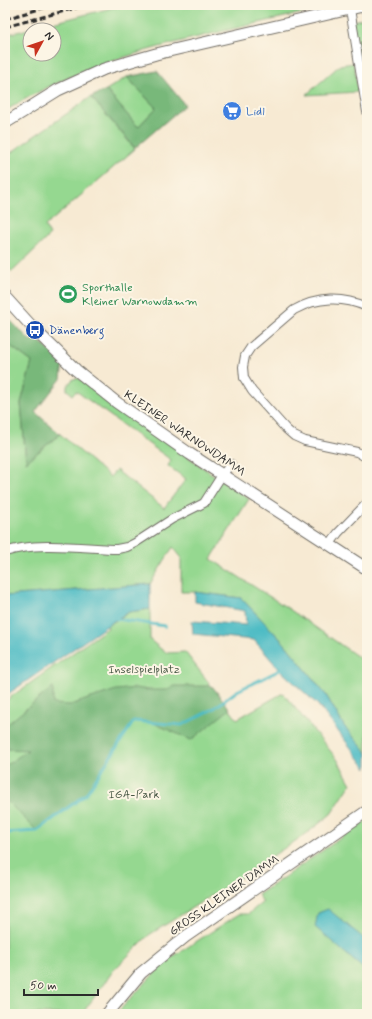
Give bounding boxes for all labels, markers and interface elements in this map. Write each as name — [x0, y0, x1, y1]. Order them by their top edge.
north arrow — [22, 22, 62, 62]
text: N — [41, 29, 57, 44]
supermarket icon: Lidl — [221, 100, 243, 122]
place label: Lidl — [246, 104, 265, 120]
place label: Sporthalle Kleiner Warnowdamm — [82, 280, 198, 310]
sports icon: Sporthalle Kleiner Warnowdamm — [57, 283, 79, 305]
bus stop icon: Dänenberg — [24, 319, 46, 341]
place label: Dänenberg — [49, 323, 105, 340]
street label: KLEINER WARNOWDAMM — [121, 387, 248, 481]
park label: Inselspielplatz — [108, 662, 180, 678]
park label: IGA-Park — [108, 787, 160, 803]
street label: GROSS KLEINER DAMM — [166, 852, 283, 940]
scale bar — [24, 971, 98, 997]
text: 50 m — [30, 978, 57, 994]

